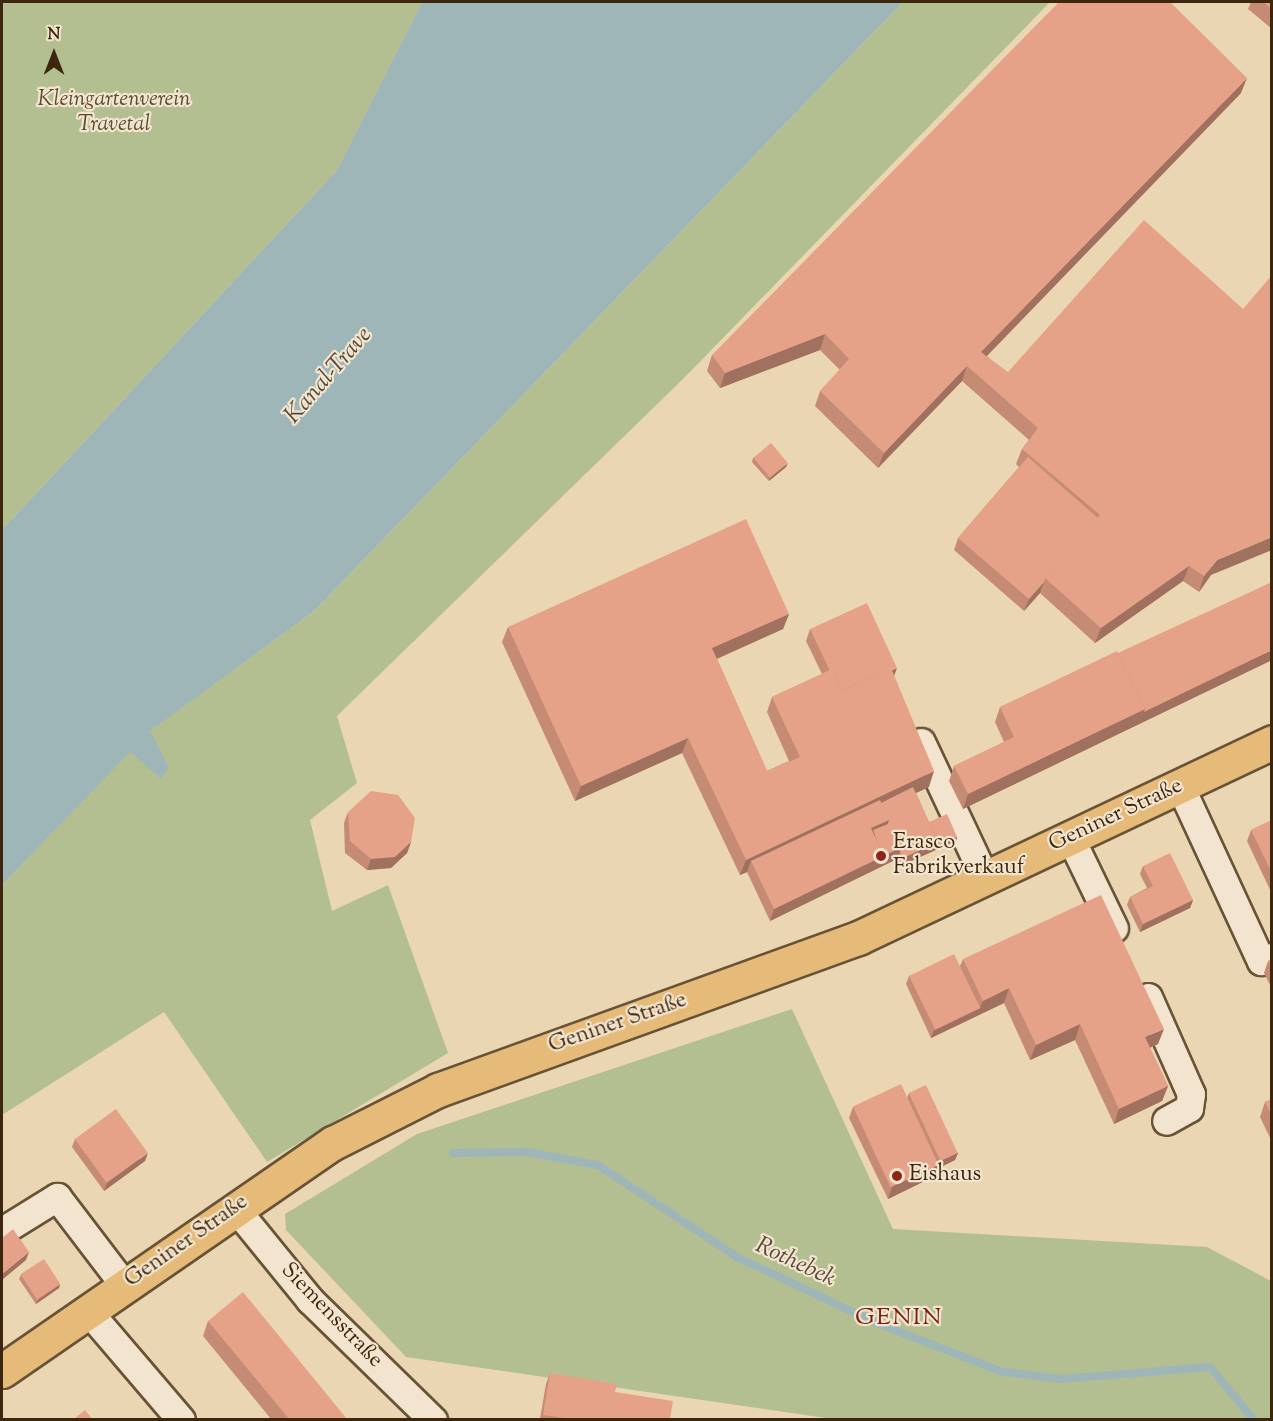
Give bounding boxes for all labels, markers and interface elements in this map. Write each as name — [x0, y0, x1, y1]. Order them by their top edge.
north arrow — [24, 24, 84, 84]
text: N — [48, 24, 60, 47]
park label: Kleingartenverein Travetal — [38, 87, 190, 138]
water label: Kanal-Trave — [279, 322, 379, 430]
street label: Geniner Straße — [1045, 774, 1187, 858]
place label: Erasco Fabrikverkauf — [893, 830, 1024, 882]
marker: Erasco Fabrikverkauf — [874, 849, 888, 863]
street label: Geniner Straße — [545, 988, 691, 1060]
place label: Eishaus — [909, 1163, 981, 1189]
marker: Eishaus — [890, 1169, 904, 1183]
street label: Geniner Straße — [120, 1190, 254, 1294]
water label: Rothebek — [750, 1232, 840, 1294]
street label: Siemensstraße — [274, 1258, 388, 1374]
district label: GENIN — [855, 1305, 943, 1333]

